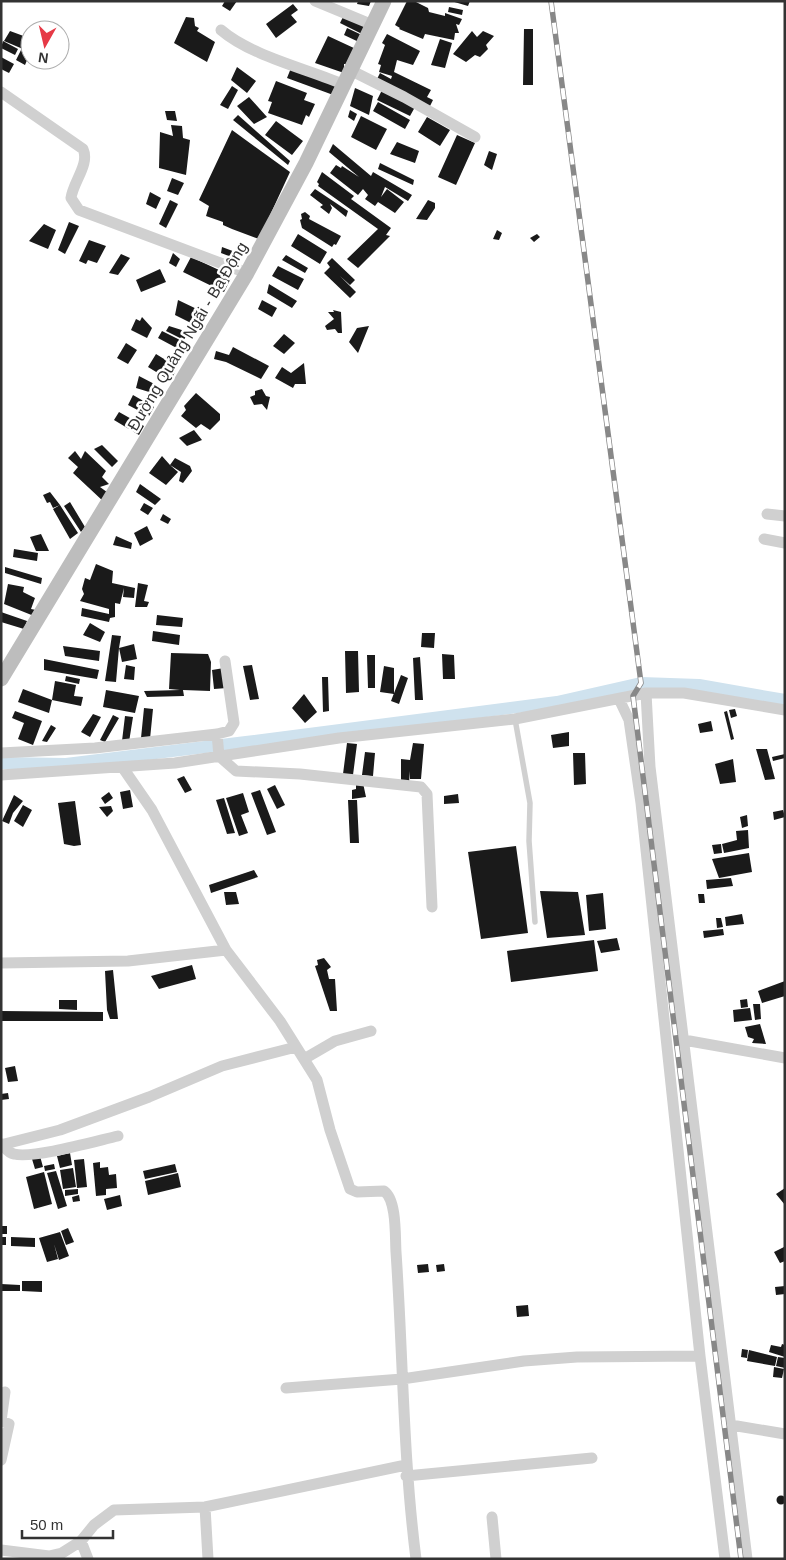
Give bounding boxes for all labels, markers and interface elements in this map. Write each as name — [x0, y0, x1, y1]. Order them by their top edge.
north arrow — [20, 20, 70, 70]
text: N — [37, 49, 49, 67]
street label: Đường Quảng Ngãi - Ba Động — [124, 239, 251, 434]
scale bar — [22, 1508, 114, 1540]
text: 50 m — [30, 1516, 63, 1533]

